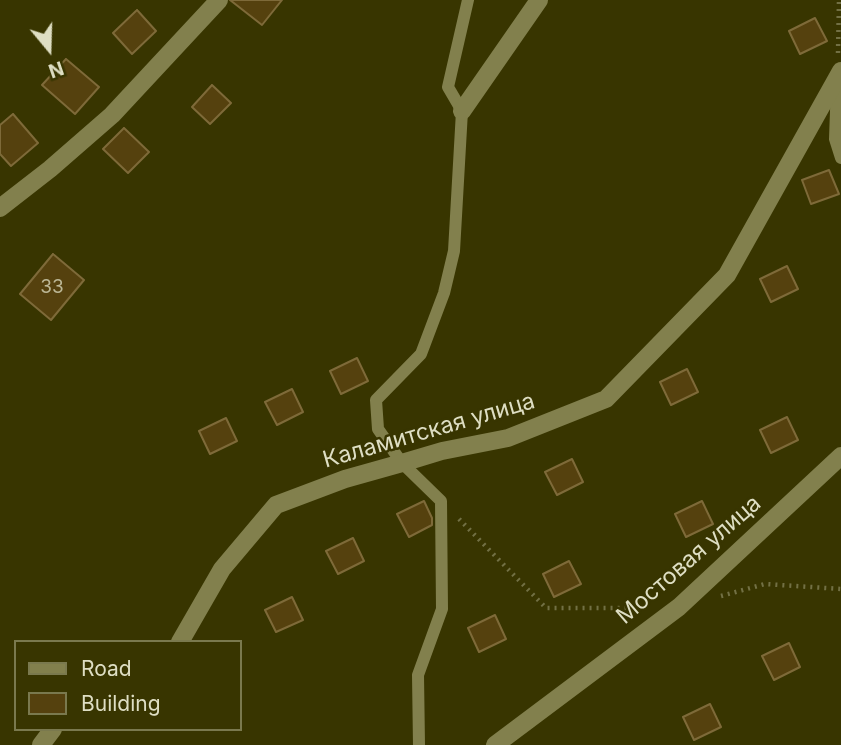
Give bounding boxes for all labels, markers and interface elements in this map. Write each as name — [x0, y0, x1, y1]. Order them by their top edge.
north arrow — [14, 14, 84, 84]
text: N — [45, 56, 67, 83]
house number: 33 — [40, 276, 64, 298]
street label: Каламитская улица — [320, 388, 538, 474]
street label: Мостовая улица — [611, 490, 767, 630]
legend — [14, 640, 242, 731]
text: Road — [81, 656, 132, 681]
text: Building — [81, 691, 161, 716]

